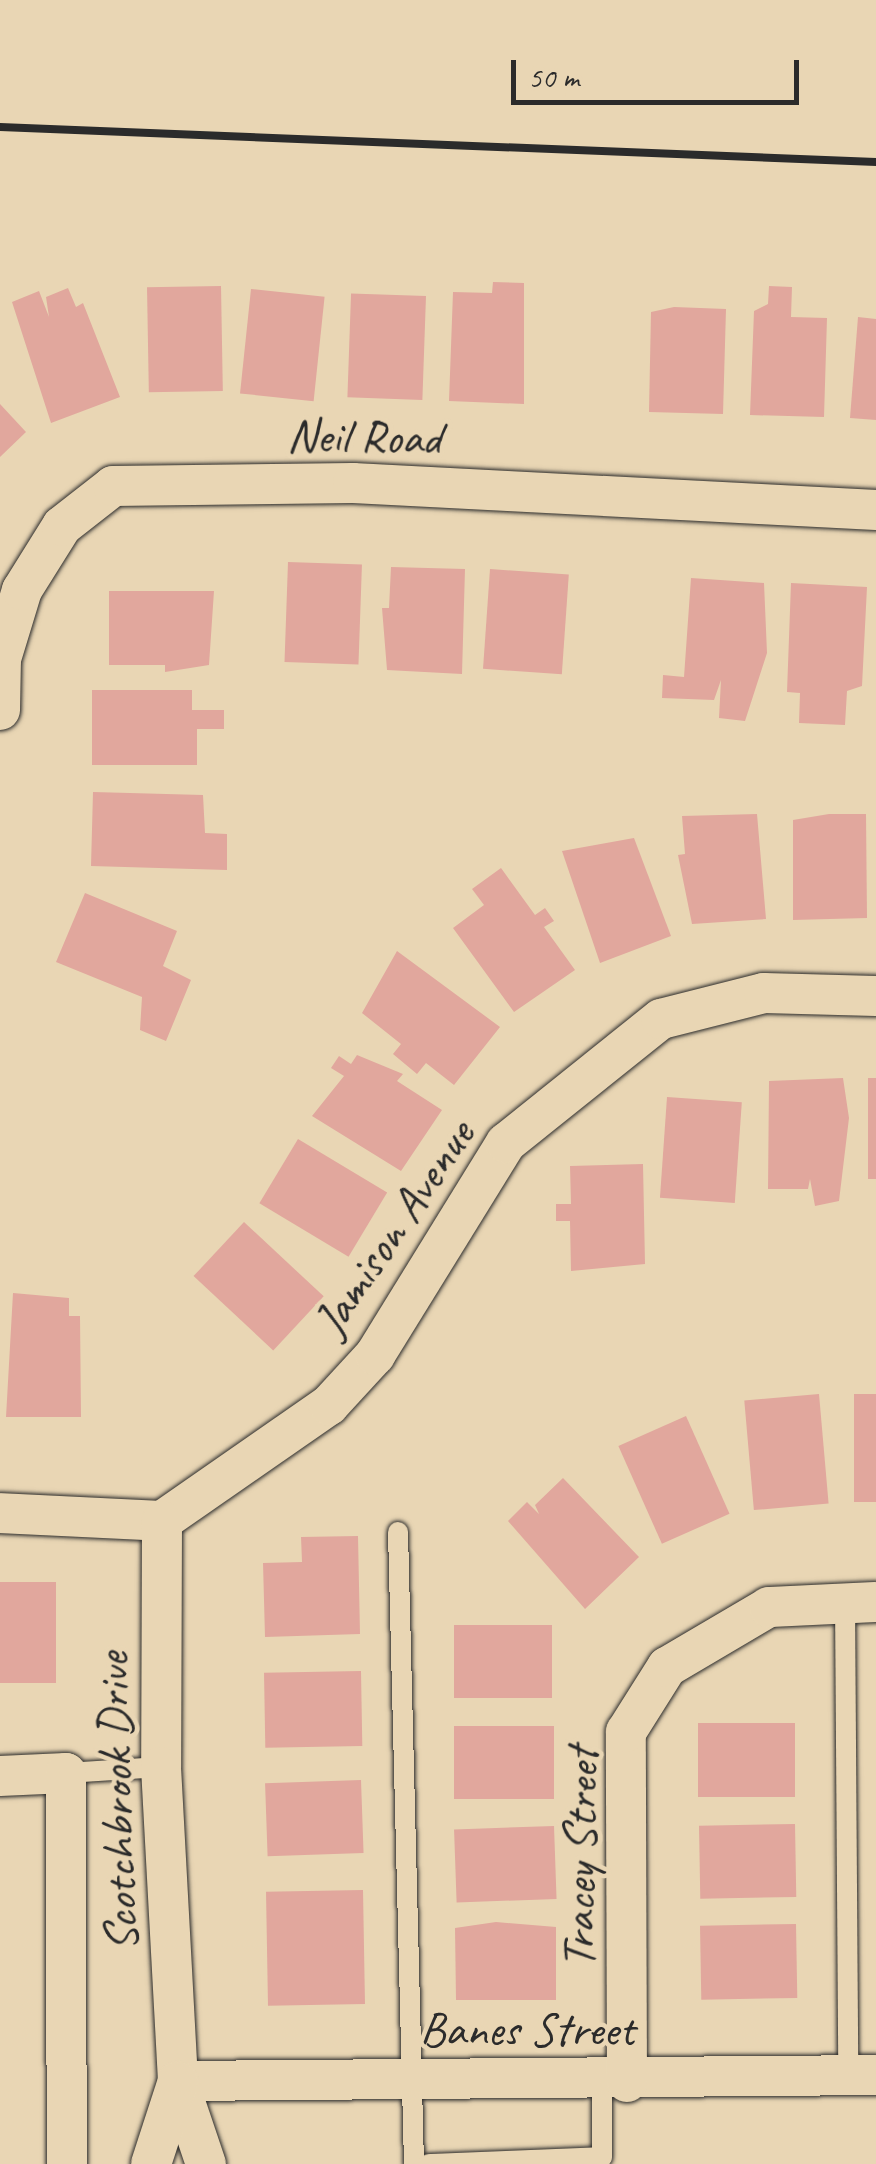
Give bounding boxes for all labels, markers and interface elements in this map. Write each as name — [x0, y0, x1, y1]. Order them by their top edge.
scale bar — [516, 40, 804, 102]
text: 50 m — [528, 58, 579, 96]
street label: Neil Road — [287, 407, 441, 467]
street label: Jamison Avenue — [301, 1109, 487, 1347]
street label: Scotchbrook Drive — [83, 1651, 151, 1953]
street label: Tracey Street — [549, 1747, 611, 1969]
street label: Banes Street — [419, 2001, 635, 2059]

